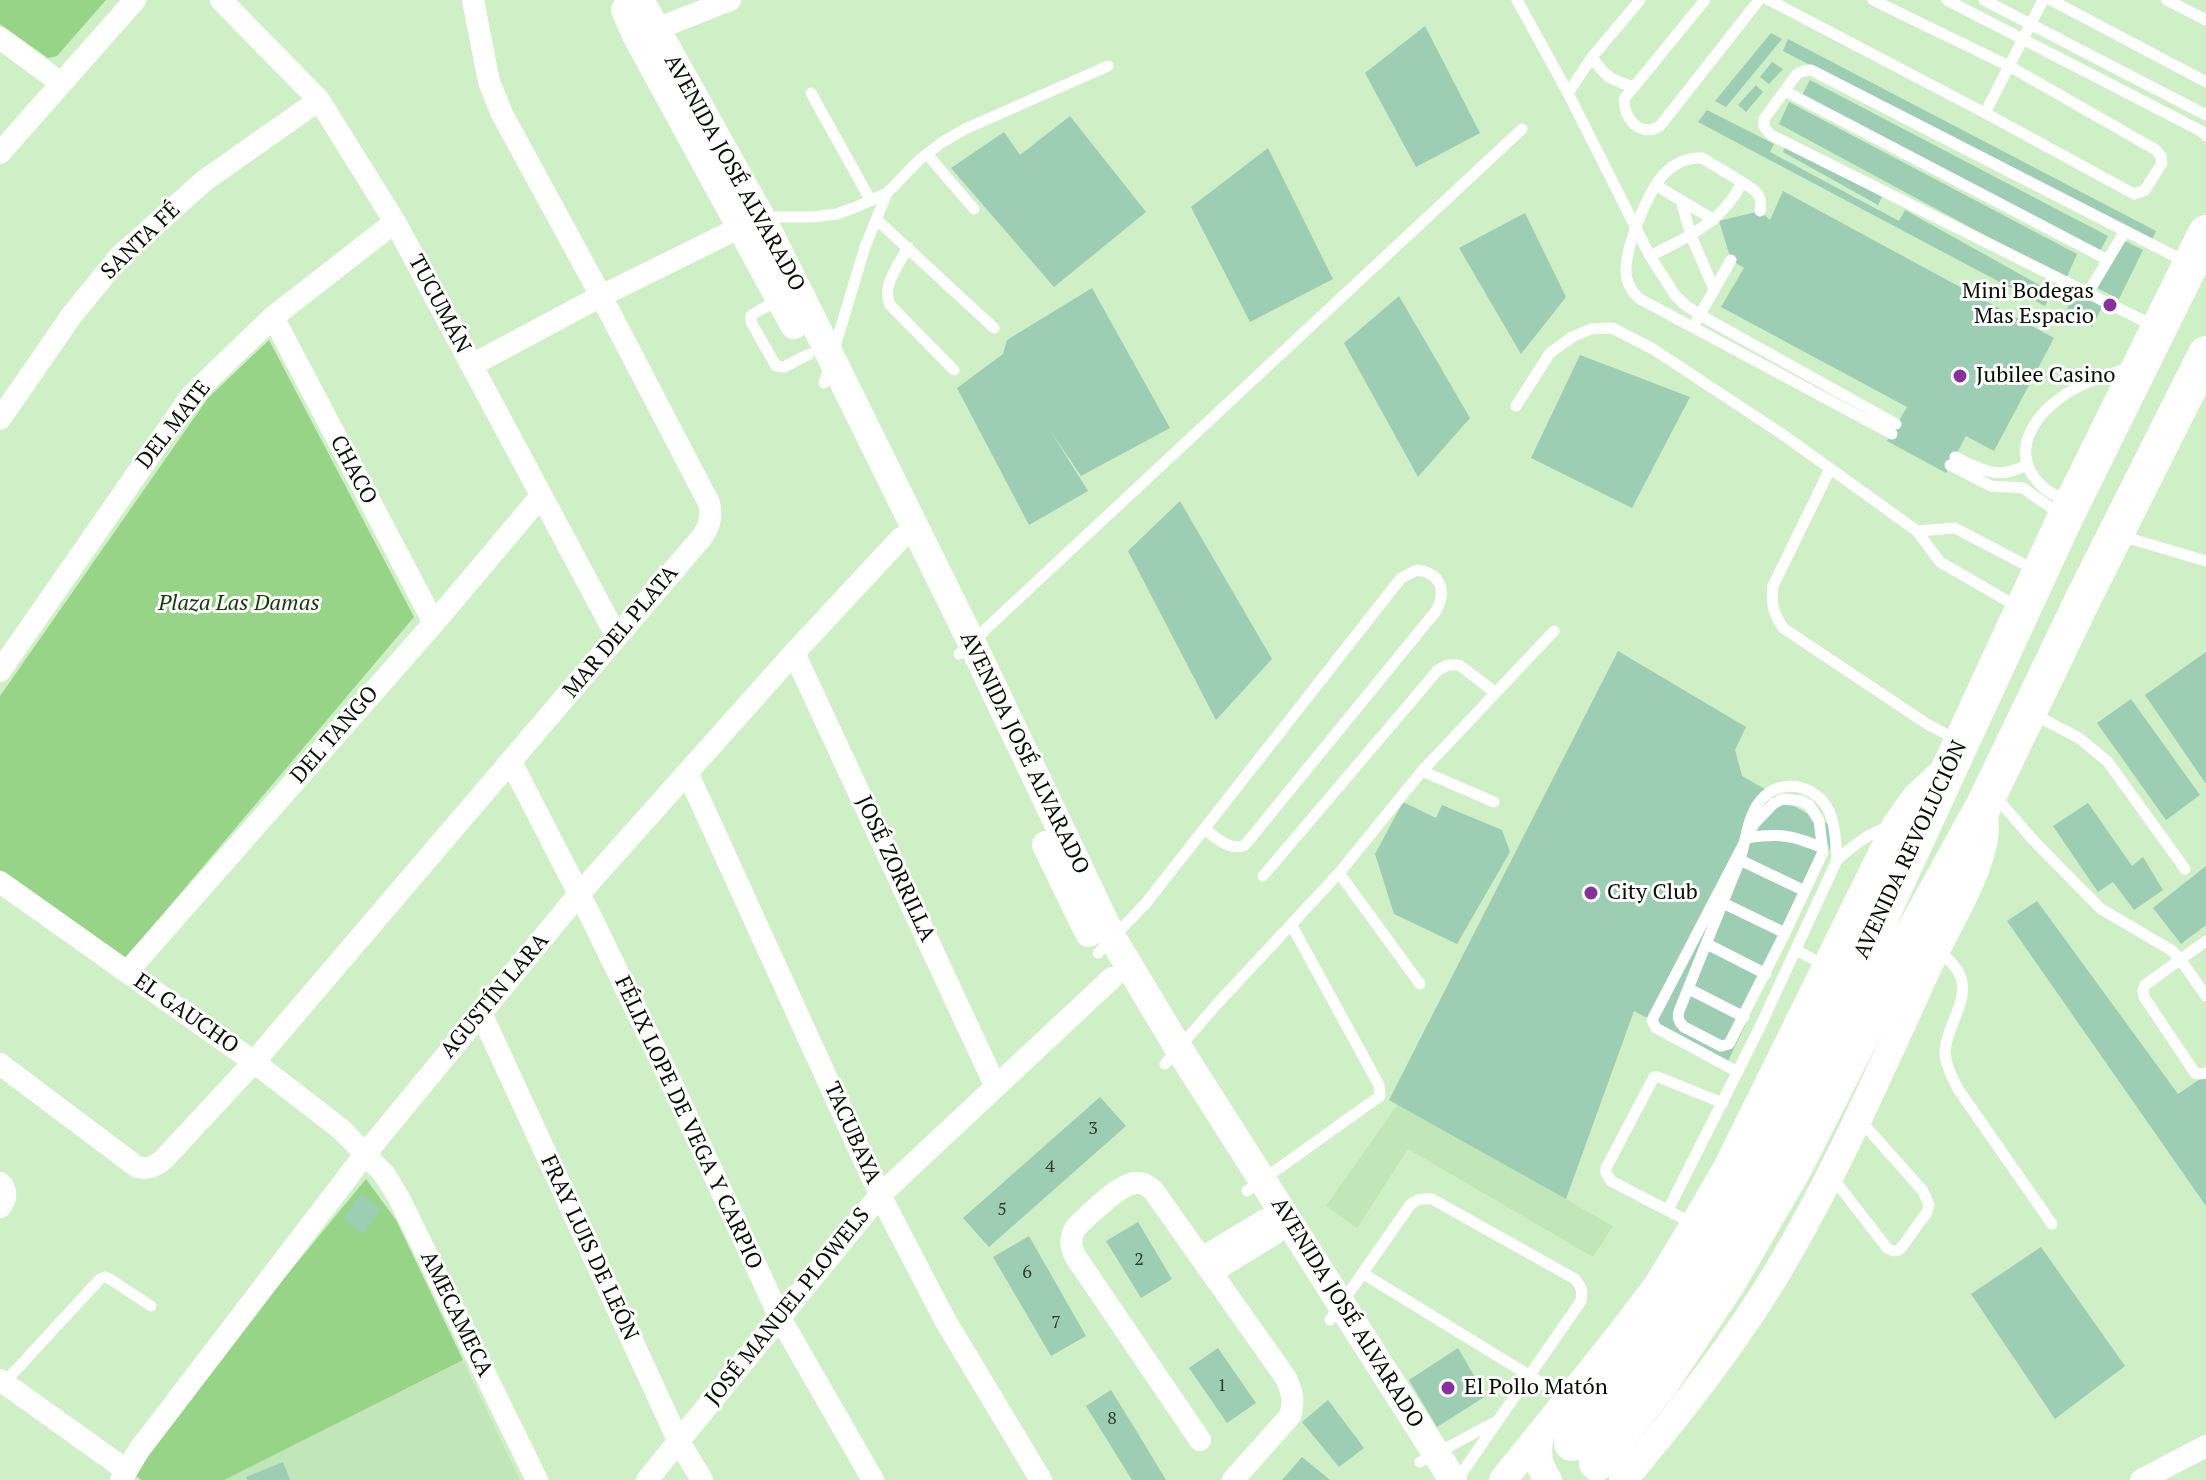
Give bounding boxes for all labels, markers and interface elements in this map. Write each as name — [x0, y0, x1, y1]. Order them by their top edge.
street label: AVENIDA JOSÉ ALVARADO — [658, 50, 810, 296]
street label: SANTA FÉ — [96, 197, 186, 285]
street label: TUCUMÁN — [402, 250, 476, 358]
place label: Mini Bodegas Mas Espacio — [1962, 279, 2094, 330]
marker: Mini Bodegas Mas Espacio — [2101, 296, 2119, 314]
place label: Jubilee Casino — [1976, 363, 2116, 389]
marker: Jubilee Casino — [1951, 367, 1969, 385]
street label: DEL MATE — [131, 376, 217, 474]
street label: CHACO — [324, 431, 382, 509]
street label: MAR DEL PLATA — [558, 560, 684, 704]
park label: Plaza Las Damas — [158, 591, 320, 617]
street label: AVENIDA JOSÉ ALVARADO — [954, 627, 1094, 879]
street label: DEL TANGO — [286, 681, 384, 789]
street label: AVENIDA REVOLUCIÓN — [1849, 737, 1973, 963]
street label: JOSÉ ZORRILLA — [850, 792, 940, 946]
place label: City Club — [1607, 880, 1698, 906]
marker: City Club — [1582, 884, 1600, 902]
street label: AGUSTÍN LARA — [435, 928, 555, 1064]
street label: EL GAUCHO — [129, 968, 243, 1060]
street label: FÉLIX LOPE DE VEGA Y CARPIO — [608, 972, 768, 1274]
street label: TACUBAYA — [818, 1078, 886, 1188]
house number: 3 — [1088, 1118, 1098, 1140]
street label: FRAY LUIS DE LEÓN — [535, 1151, 643, 1345]
house number: 4 — [1045, 1156, 1055, 1178]
street label: AVENIDA JOSÉ ALVARADO — [1265, 1193, 1429, 1433]
house number: 5 — [997, 1199, 1007, 1221]
street label: JOSÉ MANUEL PLOWELS — [700, 1203, 876, 1411]
street label: AMECAMECA — [414, 1247, 498, 1381]
house number: 2 — [1134, 1249, 1144, 1271]
house number: 6 — [1022, 1262, 1032, 1284]
house number: 7 — [1051, 1312, 1061, 1334]
house number: 1 — [1217, 1375, 1227, 1397]
place label: El Pollo Matón — [1464, 1375, 1608, 1401]
marker: El Pollo Matón — [1439, 1379, 1457, 1397]
house number: 8 — [1107, 1408, 1117, 1430]

